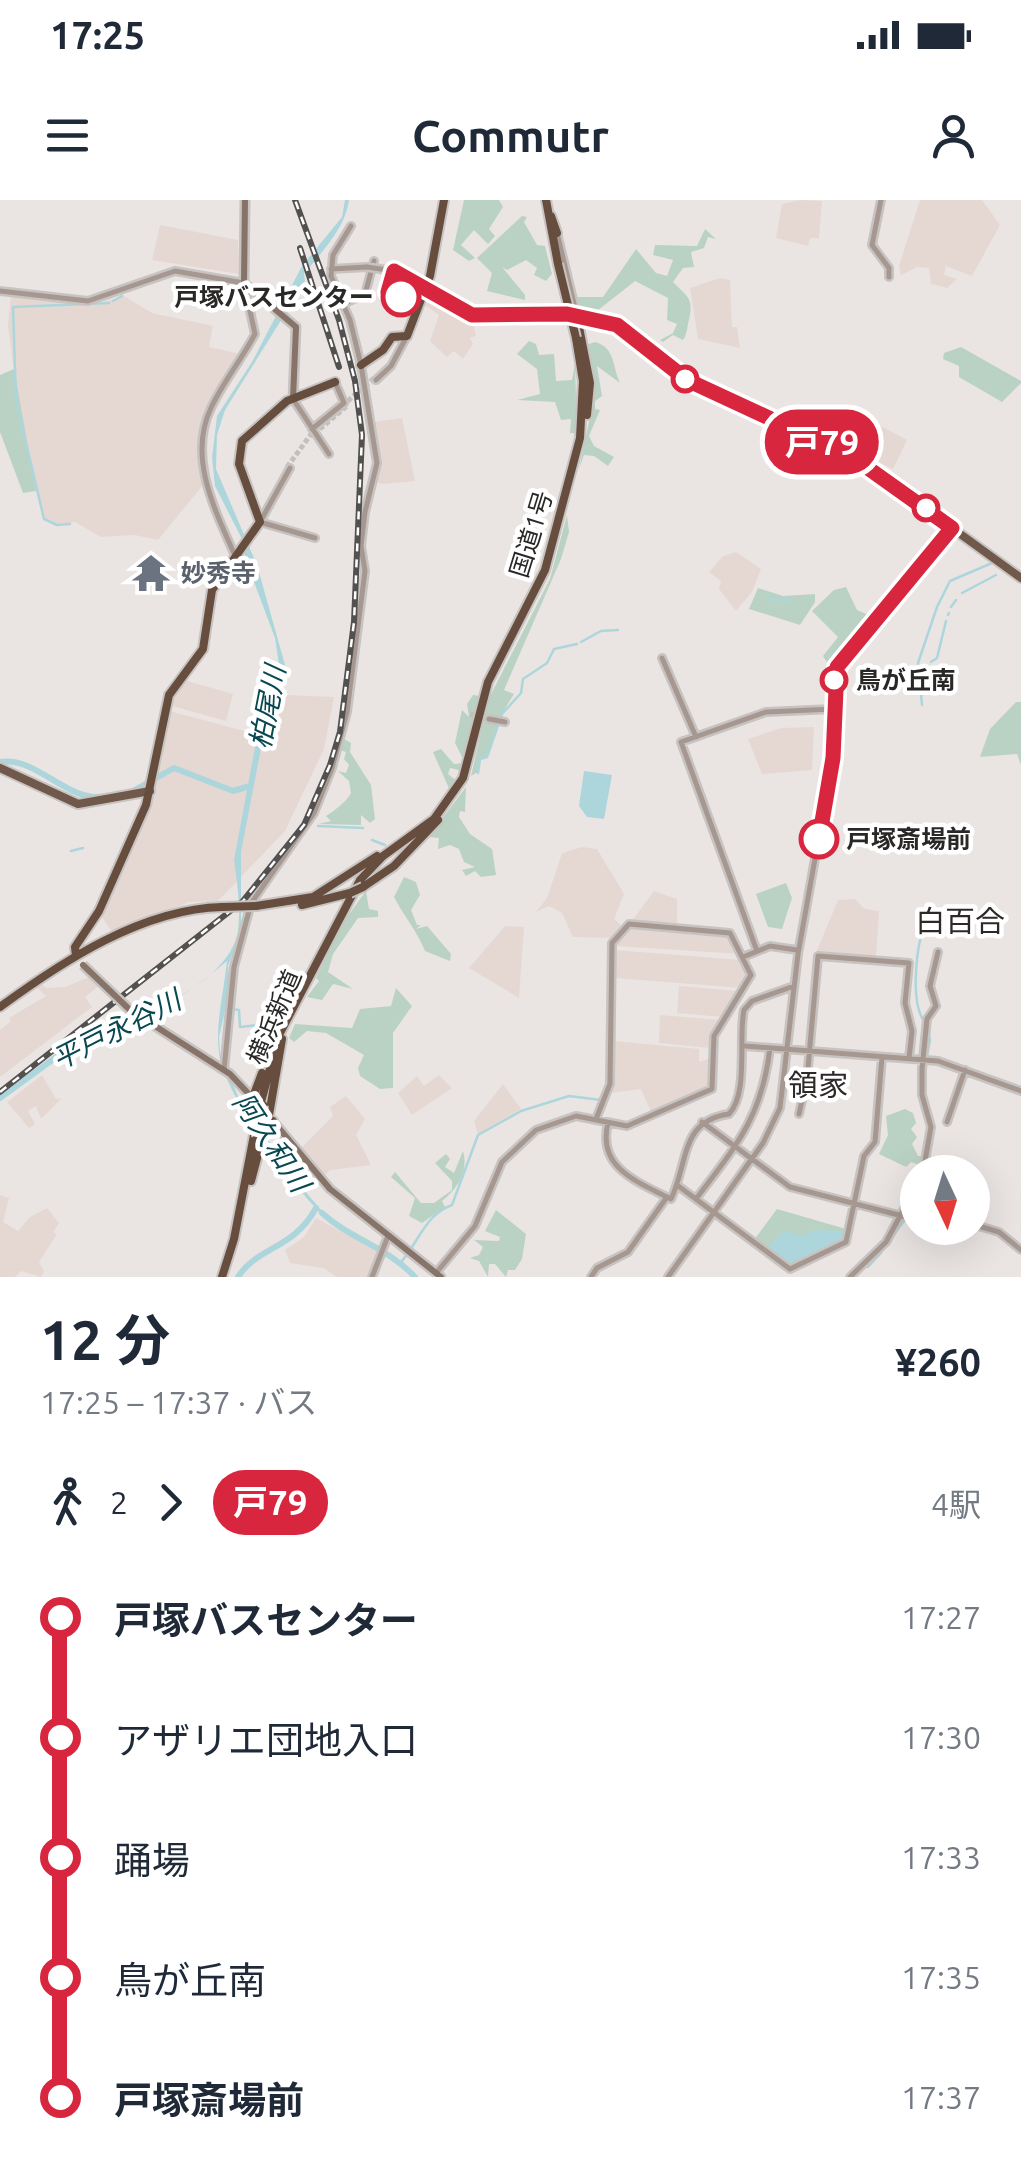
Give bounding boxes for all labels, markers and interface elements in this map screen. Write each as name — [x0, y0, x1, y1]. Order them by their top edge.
text: 17:25 — [50, 14, 145, 56]
icon: menu — [40, 108, 95, 163]
icon: person — [926, 108, 981, 163]
text: Commutr — [412, 110, 609, 161]
marker: 戸塚バスセンター — [382, 278, 420, 316]
place label: 戸塚バスセンター — [174, 283, 374, 311]
unlabelled marker — [672, 366, 698, 392]
line badge: 戸79 — [764, 410, 880, 474]
text: 戸79 — [785, 422, 859, 462]
street label: 国道1号 — [505, 487, 557, 581]
unlabelled marker — [913, 495, 939, 521]
temple icon: 妙秀寺 — [130, 552, 172, 594]
place label: 妙秀寺 — [181, 559, 256, 587]
water label: 柏尾川 — [244, 660, 291, 751]
place label: 鳥が丘南 — [856, 666, 956, 694]
marker: 鳥が丘南 — [821, 667, 847, 693]
marker: 戸塚斎場前 — [800, 820, 838, 858]
place label: 戸塚斎場前 — [846, 825, 971, 853]
district label: 白百合 — [915, 904, 1005, 938]
street label: 横浜新道 — [242, 965, 306, 1069]
water label: 平戸永谷川 — [47, 982, 188, 1075]
district label: 領家 — [788, 1068, 848, 1102]
water label: 阿久和川 — [228, 1087, 318, 1200]
north arrow — [900, 1155, 990, 1245]
map controls — [900, 1155, 990, 1245]
text: 12 分 — [40, 1309, 170, 1370]
text: ¥260 — [895, 1341, 981, 1383]
text: 17:25 – 17:37 · バス — [40, 1384, 317, 1420]
icon: walk — [40, 1475, 95, 1530]
icon: forward — [143, 1475, 198, 1530]
text: 戸79 — [233, 1482, 308, 1522]
text: 2 — [110, 1484, 128, 1520]
text: 4駅 — [931, 1486, 981, 1522]
text: 戸塚バスセンター — [114, 1599, 418, 1641]
text: 17:27 — [901, 1599, 981, 1635]
text: アザリエ団地入口 — [114, 1719, 418, 1761]
text: 17:30 — [901, 1719, 981, 1755]
text: 踊場 — [114, 1839, 190, 1881]
text: 17:33 — [901, 1839, 981, 1875]
text: 鳥が丘南 — [114, 1959, 266, 2001]
text: 17:35 — [901, 1959, 981, 1995]
text: 戸塚斎場前 — [114, 2079, 304, 2121]
text: 17:37 — [901, 2079, 981, 2115]

